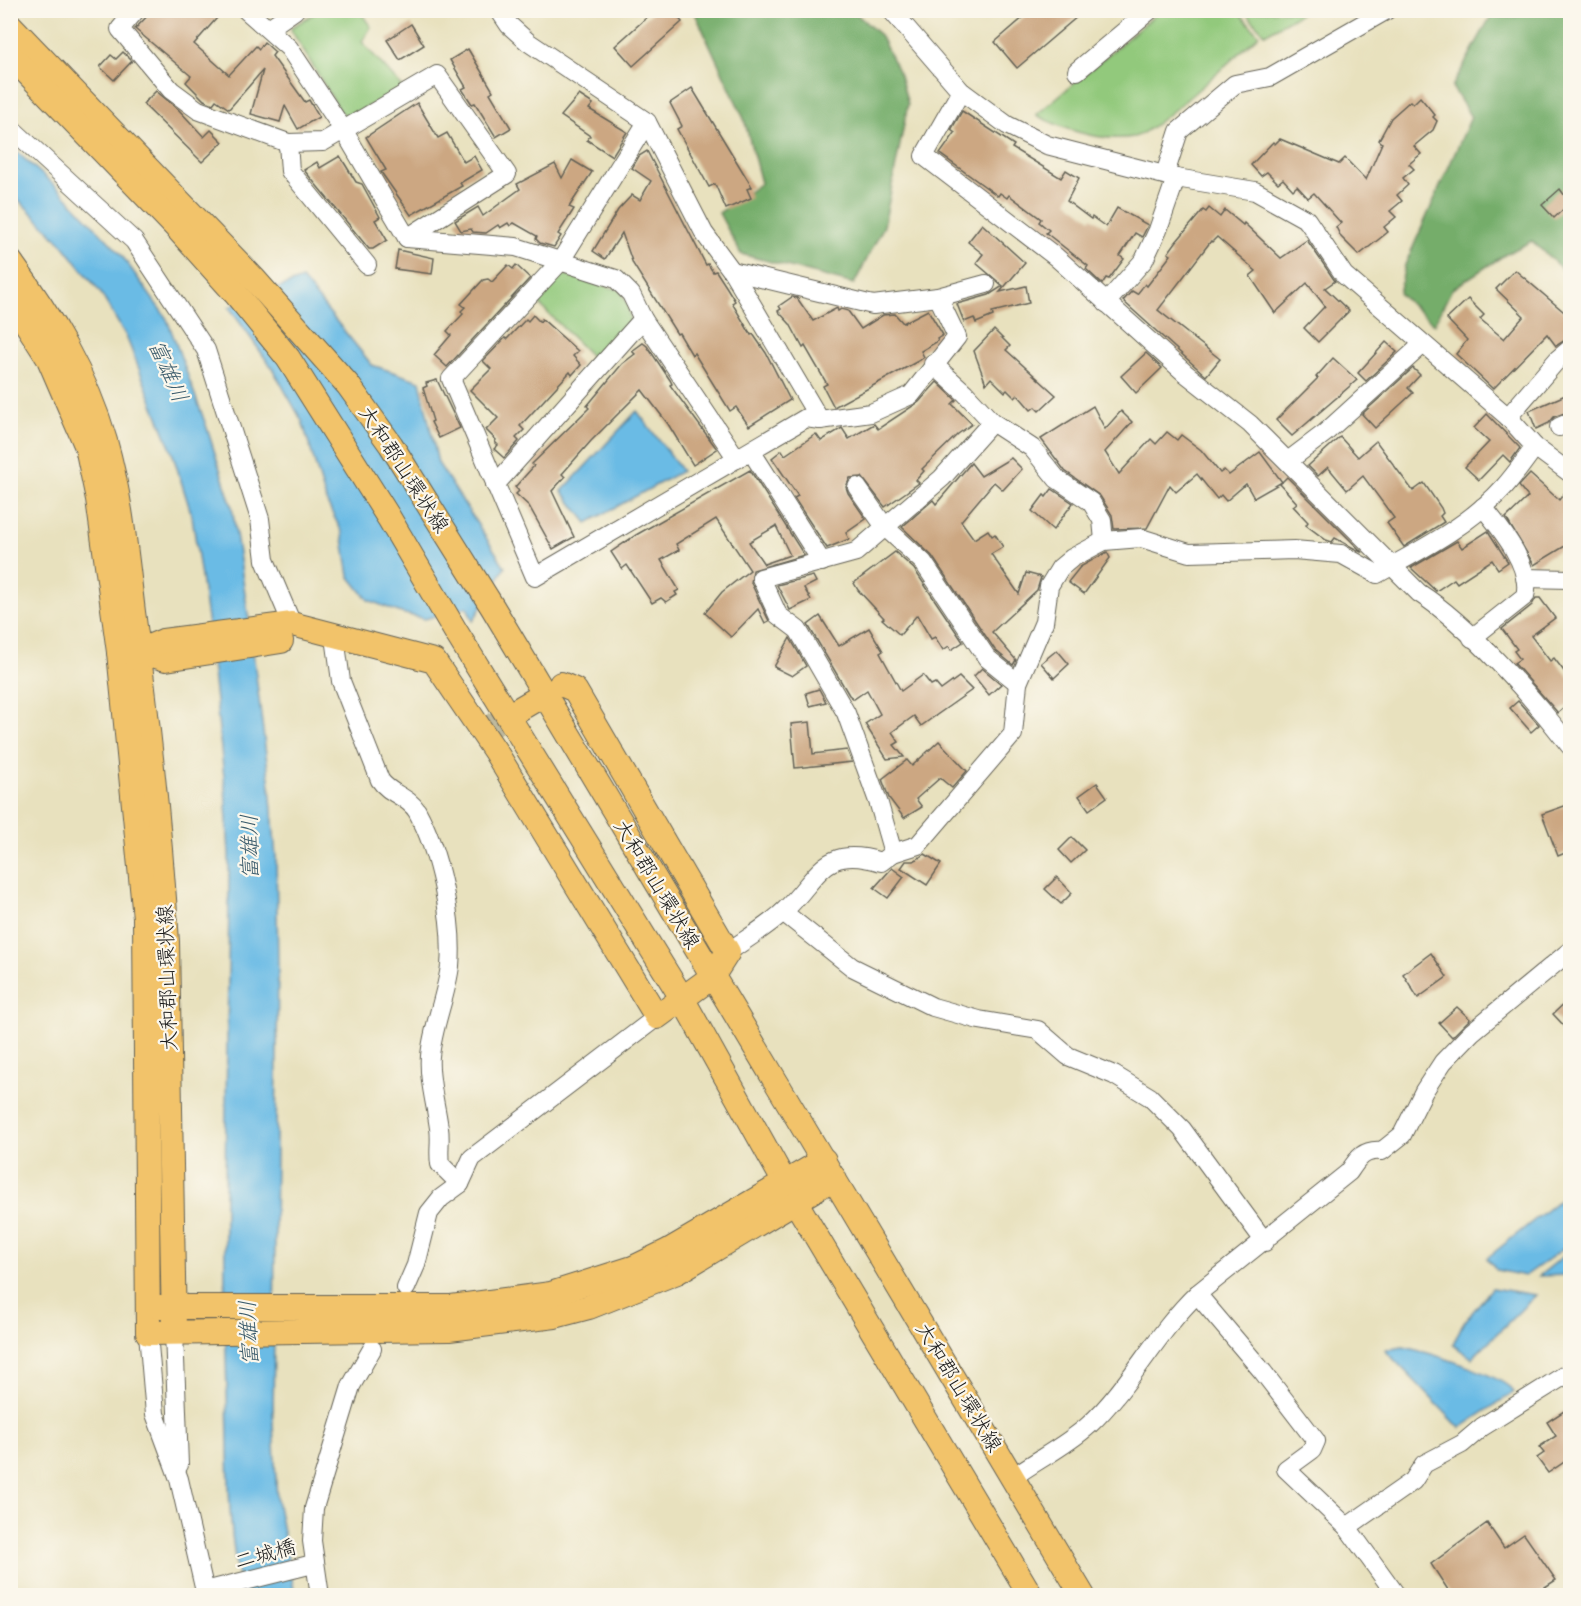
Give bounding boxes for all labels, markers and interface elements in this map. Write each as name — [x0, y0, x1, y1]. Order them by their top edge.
water label: 富雄川 — [142, 335, 194, 407]
street label: 大和郡山環状線 — [353, 400, 455, 538]
water label: 富雄川 — [235, 814, 265, 880]
street label: 大和郡山環状線 — [608, 814, 706, 954]
street label: 大和郡山環状線 — [151, 904, 183, 1052]
water label: 富雄川 — [233, 1299, 265, 1367]
street label: 大和郡山環状線 — [910, 1317, 1008, 1457]
street label: 二城橋 — [231, 1533, 299, 1575]

